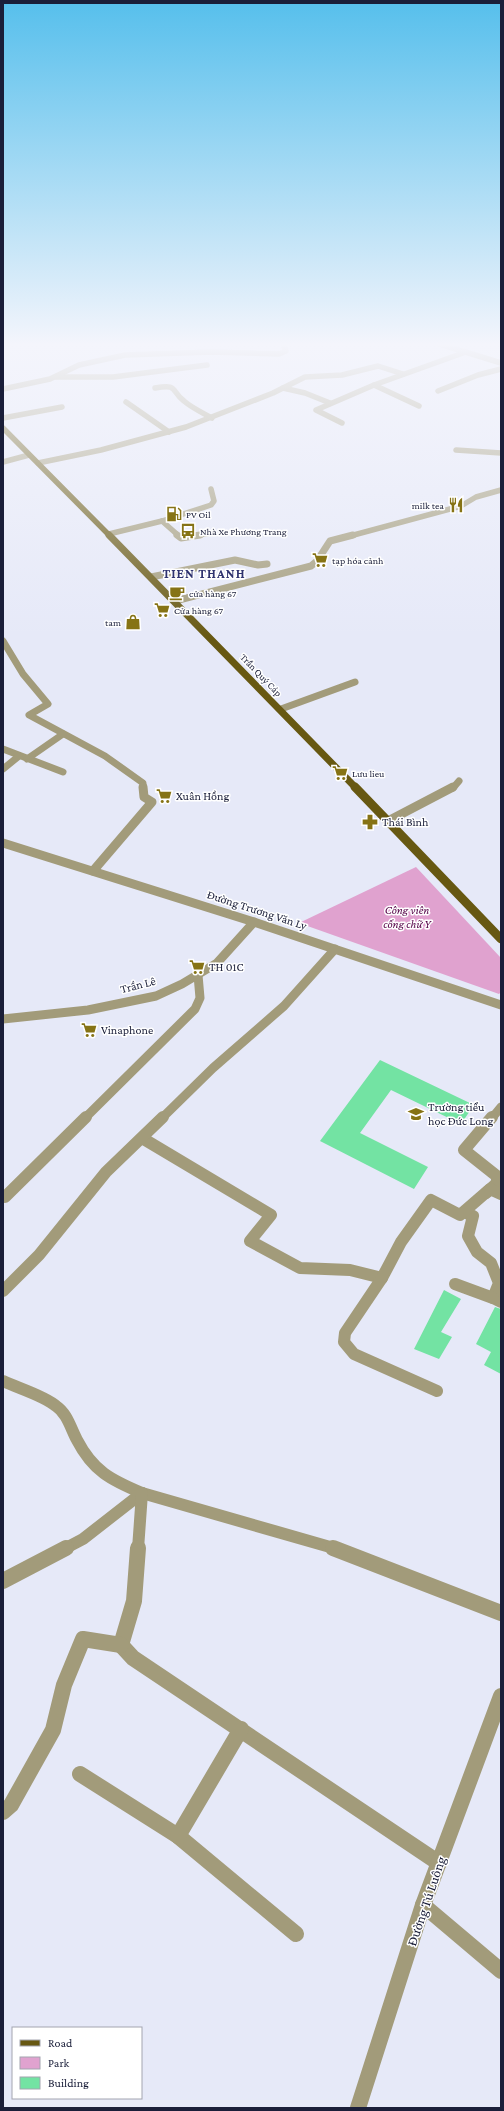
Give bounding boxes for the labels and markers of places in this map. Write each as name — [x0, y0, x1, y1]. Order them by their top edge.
restaurant icon: milk tea — [447, 496, 465, 514]
place label: milk tea — [412, 500, 444, 511]
fuel station icon: PV Oil — [165, 505, 183, 523]
place label: PV Oil — [186, 509, 211, 520]
bus stop icon: Nhà Xe Phương Trang — [179, 522, 197, 540]
place label: Nhà Xe Phương Trang — [200, 526, 287, 537]
supermarket icon: tạp hóa cảnh — [311, 551, 329, 569]
place label: tạp hóa cảnh — [332, 555, 384, 566]
cafe icon: cửa hàng 67 — [168, 584, 186, 602]
place label: cửa hàng 67 — [189, 588, 237, 599]
supermarket icon: Cửa hàng 67 — [153, 601, 171, 619]
place label: Cửa hàng 67 — [174, 605, 223, 616]
shop icon: tam — [124, 613, 142, 631]
place label: tam — [105, 617, 121, 628]
supermarket icon: Lưu lieu — [331, 764, 349, 782]
place label: Lưu lieu — [352, 768, 385, 779]
supermarket icon: Xuân Hồng — [155, 787, 173, 805]
place label: Xuân Hồng — [176, 789, 230, 803]
pharmacy icon: Thái Bình — [361, 813, 379, 831]
place label: Thái Bình — [382, 815, 429, 829]
supermarket icon: TH 01C — [188, 958, 206, 976]
place label: TH 01C — [209, 960, 244, 974]
supermarket icon: Vinaphone — [80, 1021, 98, 1039]
place label: Vinaphone — [101, 1023, 153, 1037]
place label: Trường tiểu học Đức Long — [428, 1100, 494, 1128]
school or university icon: Trường tiểu học Đức Long — [407, 1105, 425, 1123]

